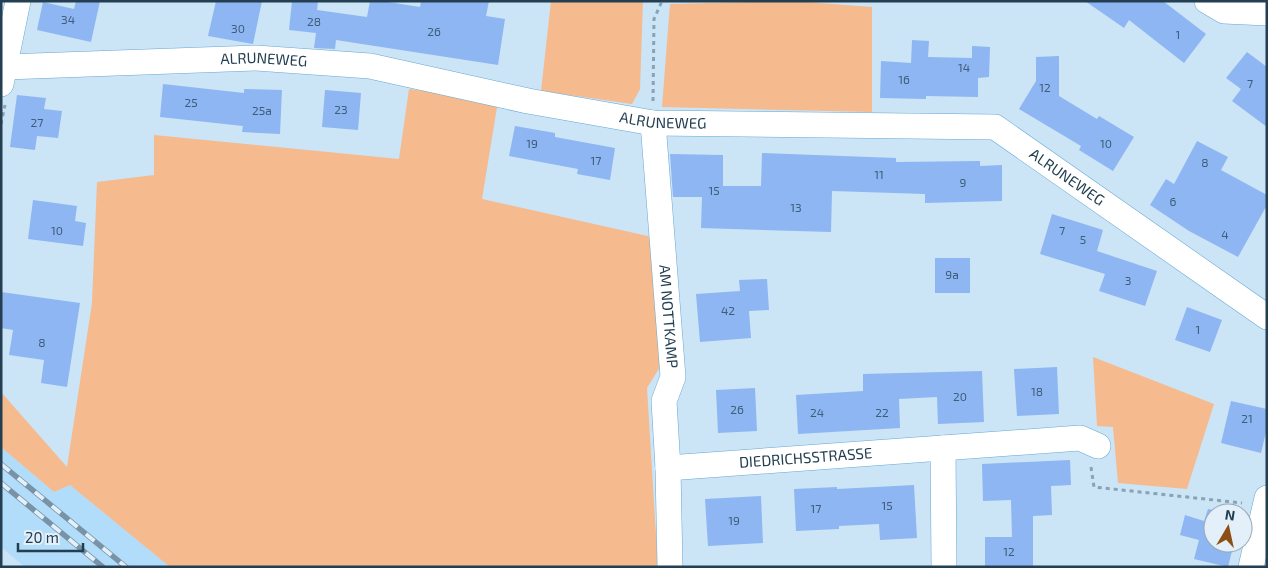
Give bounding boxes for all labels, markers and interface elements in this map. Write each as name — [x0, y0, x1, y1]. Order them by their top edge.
house number: 34 — [61, 12, 75, 26]
house number: 28 — [307, 14, 321, 28]
house number: 30 — [231, 21, 245, 35]
house number: 26 — [427, 24, 441, 38]
house number: 1 — [1176, 27, 1180, 41]
street label: ALRUNEWEG — [220, 48, 308, 70]
house number: 14 — [958, 60, 970, 74]
house number: 16 — [898, 72, 910, 86]
house number: 7 — [1247, 76, 1253, 90]
house number: 12 — [1039, 80, 1051, 94]
house number: 25 — [184, 95, 198, 109]
house number: 23 — [334, 102, 348, 116]
house number: 25a — [252, 103, 272, 117]
street label: ALRUNEWEG — [618, 107, 707, 132]
house number: 27 — [31, 115, 43, 129]
house number: 19 — [526, 136, 538, 150]
house number: 10 — [1100, 136, 1112, 150]
street label: ALRUNEWEG — [1027, 144, 1108, 209]
house number: 17 — [591, 153, 601, 167]
house number: 8 — [1201, 155, 1209, 169]
house number: 11 — [874, 167, 884, 181]
house number: 9 — [960, 175, 967, 189]
house number: 15 — [708, 183, 720, 197]
house number: 6 — [1170, 194, 1177, 208]
house number: 13 — [790, 200, 802, 214]
house number: 10 — [51, 223, 63, 237]
house number: 7 — [1059, 223, 1065, 237]
house number: 4 — [1221, 227, 1229, 241]
house number: 5 — [1080, 232, 1086, 246]
street label: AM NOTTKAMP — [656, 264, 682, 369]
house number: 9a — [945, 267, 959, 281]
house number: 3 — [1125, 273, 1131, 287]
house number: 42 — [721, 303, 735, 317]
house number: 1 — [1196, 322, 1200, 336]
house number: 8 — [38, 335, 46, 349]
house number: 18 — [1031, 384, 1043, 398]
house number: 20 — [953, 389, 967, 403]
house number: 26 — [730, 402, 744, 416]
house number: 24 — [810, 405, 824, 419]
house number: 22 — [875, 405, 889, 419]
house number: 21 — [1241, 411, 1253, 425]
street label: DIEDRICHSSTRASSE — [738, 443, 873, 471]
house number: 15 — [881, 498, 893, 512]
house number: 17 — [811, 501, 821, 515]
north arrow — [1203, 503, 1253, 553]
text: N — [1224, 505, 1236, 524]
house number: 19 — [728, 513, 740, 527]
scale bar — [18, 520, 82, 552]
text: 20 m — [25, 528, 59, 546]
house number: 12 — [1003, 544, 1015, 558]

